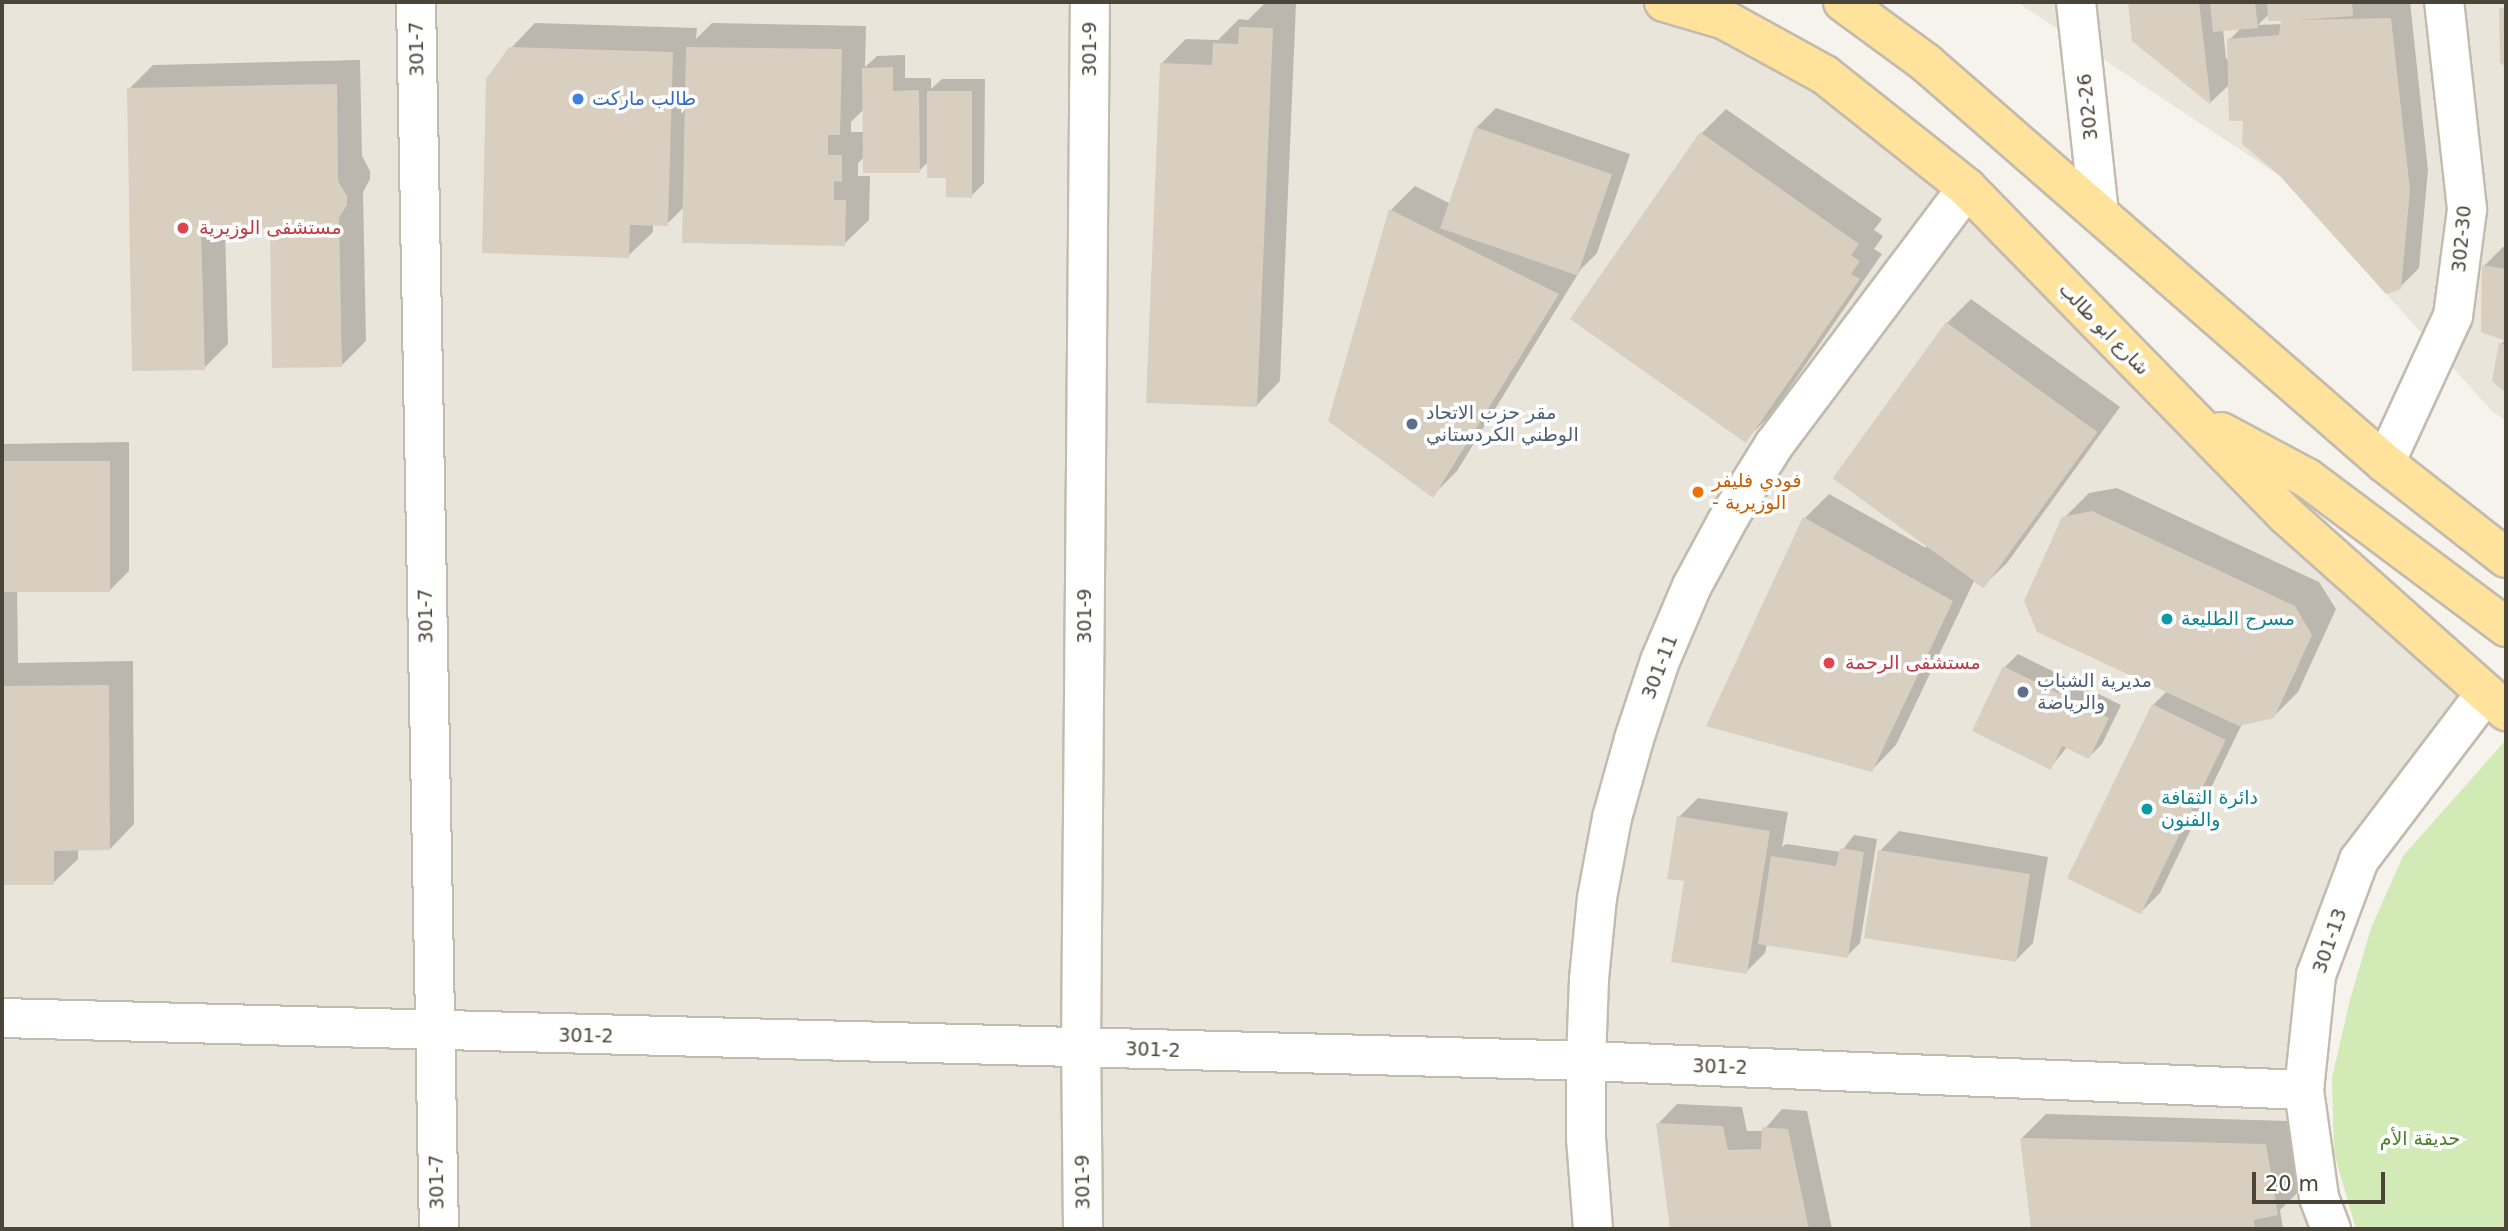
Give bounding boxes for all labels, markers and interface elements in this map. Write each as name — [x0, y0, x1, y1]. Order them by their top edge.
street label: 301-7 — [405, 21, 429, 77]
street label: 301-9 — [1079, 21, 1101, 77]
street label: 302-26 — [2073, 72, 2103, 142]
place label: طالب ماركت — [592, 88, 696, 110]
marker: طالب ماركت — [570, 91, 586, 107]
street label: 302-30 — [2448, 204, 2476, 274]
place label: مستشفى الوزيرية — [199, 217, 342, 239]
marker: مستشفى الوزيرية — [173, 218, 193, 238]
street label: شارع ابو طالب — [2054, 278, 2154, 380]
place label: مقر حزب الاتحاد الوطني الكردستاني — [1426, 402, 1579, 446]
marker: مقر حزب الاتحاد الوطني الكردستاني — [1404, 416, 1420, 432]
place label: فودي فليفر - الوزيرية — [1712, 470, 1801, 514]
marker: فودي فليفر - الوزيرية — [1690, 484, 1706, 500]
street label: 301-7 — [414, 588, 438, 644]
street label: 301-9 — [1074, 588, 1096, 644]
place label: مسرح الطليعة — [2181, 608, 2295, 630]
marker: مسرح الطليعة — [2159, 611, 2175, 627]
street label: 301-11 — [1637, 632, 1683, 702]
place label: مستشفى الرحمة — [1845, 652, 1981, 674]
marker: مستشفى الرحمة — [1819, 653, 1839, 673]
place label: مديرية الشباب والرياضة — [2037, 670, 2152, 714]
marker: مديرية الشباب والرياضة — [2015, 684, 2031, 700]
place label: دائرة الثقافة والفنون — [2161, 787, 2258, 831]
marker: دائرة الثقافة والفنون — [2139, 801, 2155, 817]
street label: 301-13 — [2308, 905, 2352, 977]
street label: 301-2 — [558, 1024, 614, 1048]
street label: 301-2 — [1125, 1038, 1181, 1062]
street label: 301-2 — [1692, 1055, 1748, 1079]
park label: حديقة الأم — [2380, 1128, 2460, 1150]
street label: 301-7 — [425, 1154, 449, 1210]
street label: 301-9 — [1071, 1154, 1095, 1210]
scale bar — [2256, 1158, 2389, 1202]
text: 20 m — [2265, 1172, 2319, 1196]

